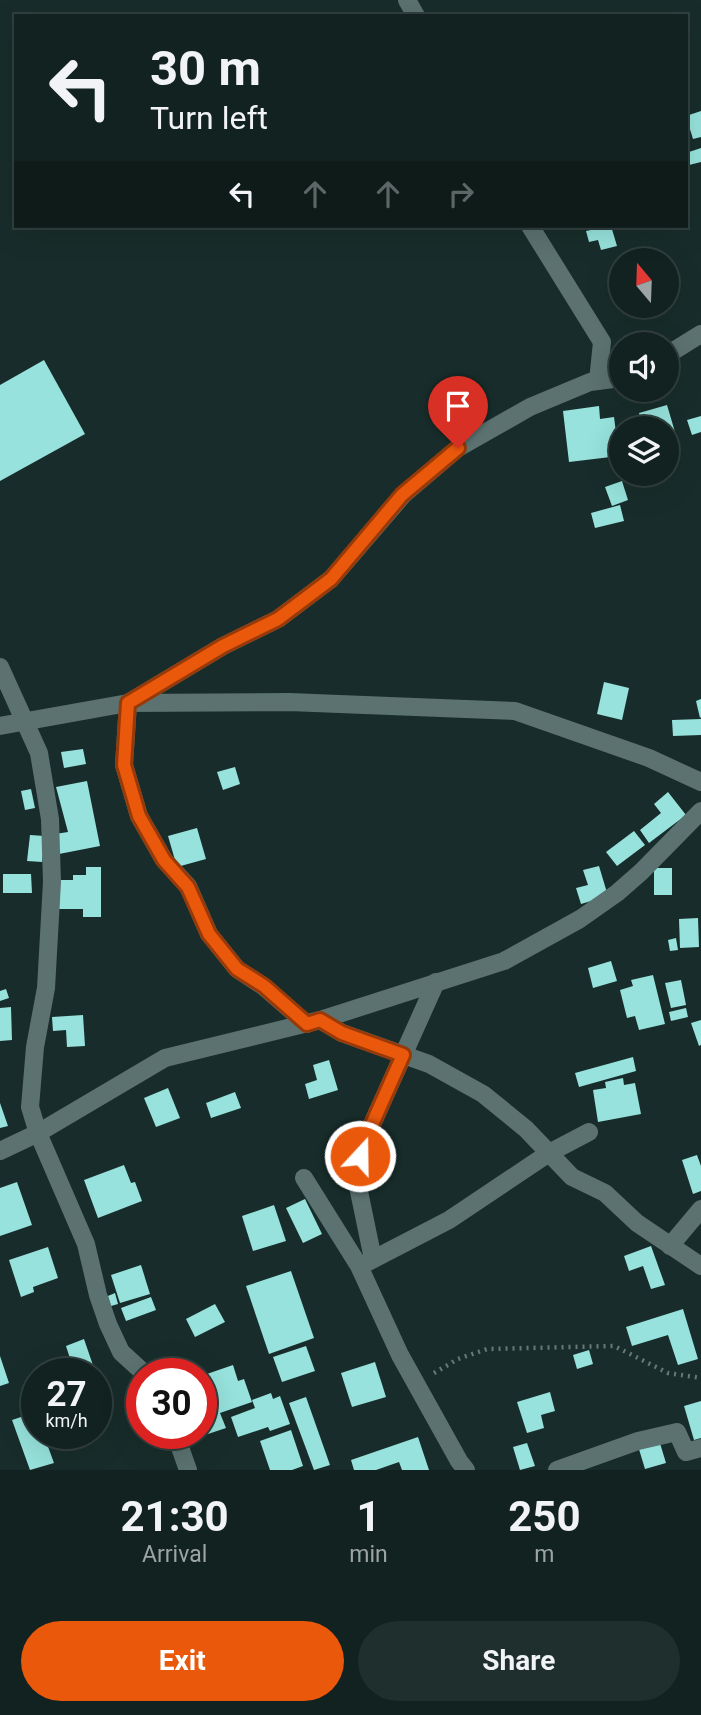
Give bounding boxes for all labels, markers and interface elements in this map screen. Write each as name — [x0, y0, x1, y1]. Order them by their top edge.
text: 30 m — [150, 40, 261, 97]
icon: left — [35, 42, 126, 133]
text: Turn left — [150, 99, 268, 137]
icon: left — [223, 175, 261, 213]
icon: ahead — [296, 175, 334, 213]
icon: ahead — [369, 175, 407, 213]
icon: right — [442, 175, 480, 213]
north arrow — [609, 248, 679, 318]
map controls — [609, 248, 679, 486]
button: sound — [609, 332, 679, 402]
pin — [428, 376, 488, 448]
icon: arrive — [439, 387, 477, 425]
button: layers — [609, 416, 679, 486]
position arrow — [323, 1119, 397, 1193]
speed limit sign: 30 — [126, 1358, 217, 1449]
text: 27 — [46, 1374, 87, 1415]
text: km/h — [45, 1410, 88, 1431]
text: 21:30 — [121, 1492, 229, 1541]
text: 1 — [356, 1492, 381, 1541]
text: 250 — [508, 1492, 581, 1541]
text: Arrival — [142, 1541, 207, 1568]
text: min — [349, 1541, 388, 1568]
text: m — [534, 1541, 554, 1568]
button: Exit — [21, 1621, 344, 1701]
button: Share — [358, 1621, 680, 1701]

